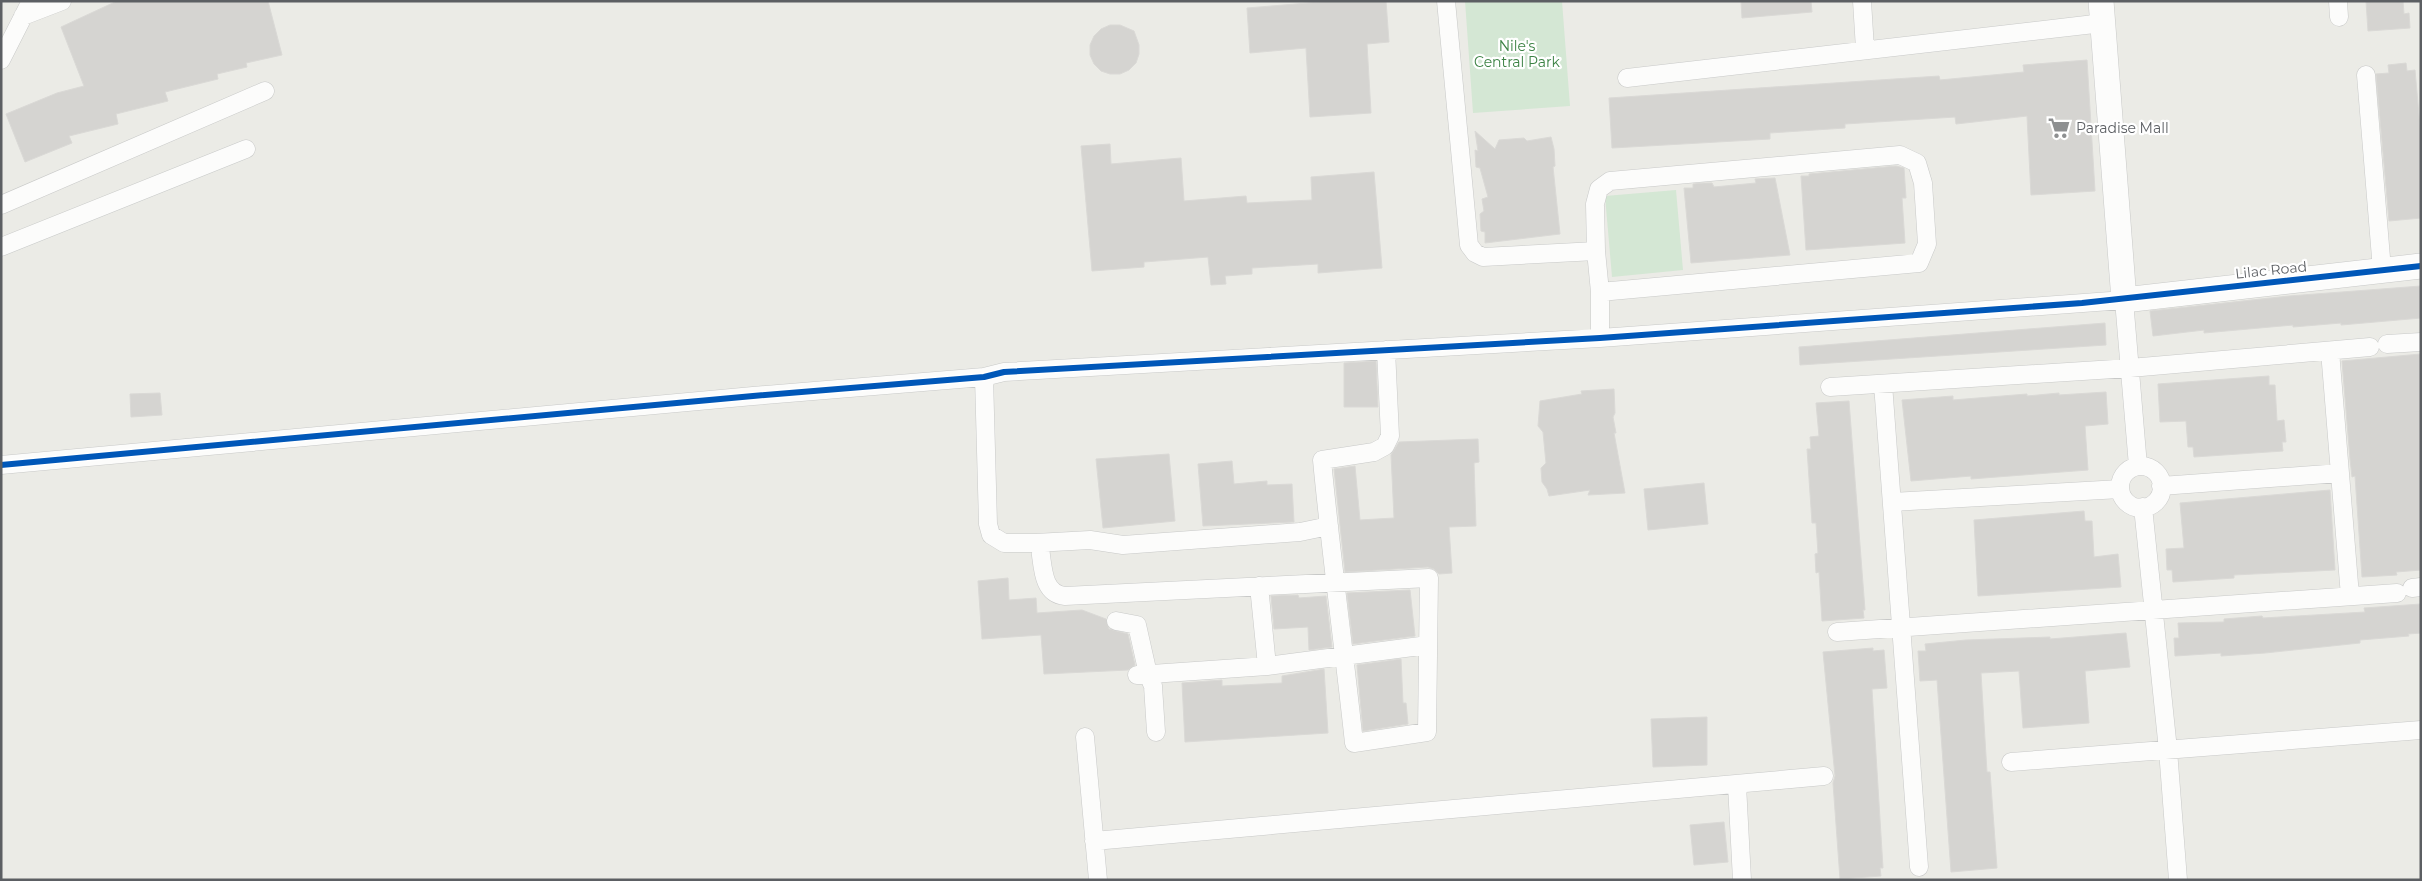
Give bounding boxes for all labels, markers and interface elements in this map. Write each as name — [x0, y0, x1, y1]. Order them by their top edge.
park label: Nile's Central Park — [1474, 37, 1561, 71]
supermarket icon: Paradise Mall — [2046, 115, 2072, 141]
place label: Paradise Mall — [2076, 119, 2169, 137]
street label: Lilac Road — [2234, 257, 2308, 283]

